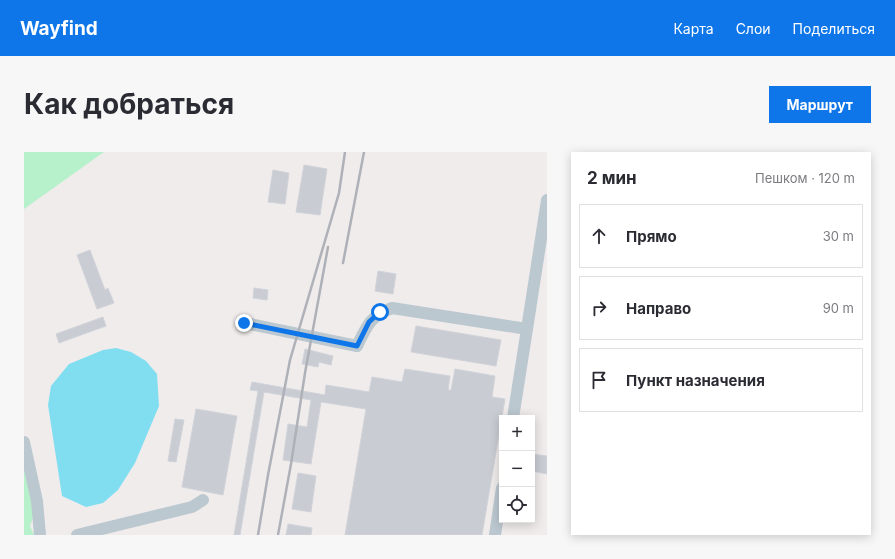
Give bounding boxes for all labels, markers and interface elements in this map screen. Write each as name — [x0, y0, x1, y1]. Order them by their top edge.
text: Wayfind — [20, 17, 98, 40]
text: Карта — [673, 20, 714, 37]
text: Слои — [736, 20, 771, 37]
text: Поделиться — [793, 20, 875, 37]
button: Маршрут — [769, 86, 871, 123]
text: Как добраться — [24, 87, 234, 121]
text: 2 мин — [587, 168, 637, 188]
text: Пешком · 120 m — [755, 170, 855, 186]
icon: ahead — [588, 225, 610, 247]
text: Прямо — [626, 227, 677, 246]
text: 30 m — [823, 228, 854, 244]
icon: right — [588, 297, 610, 319]
text: Направо — [626, 299, 691, 318]
text: 90 m — [823, 300, 854, 316]
route start — [371, 303, 389, 321]
route end — [235, 314, 253, 332]
icon: arrive — [588, 369, 610, 391]
text: Пункт назначения — [626, 371, 765, 390]
map controls — [499, 415, 535, 523]
button: + — [499, 415, 535, 451]
button: − — [499, 451, 535, 487]
button: locate — [499, 487, 535, 523]

